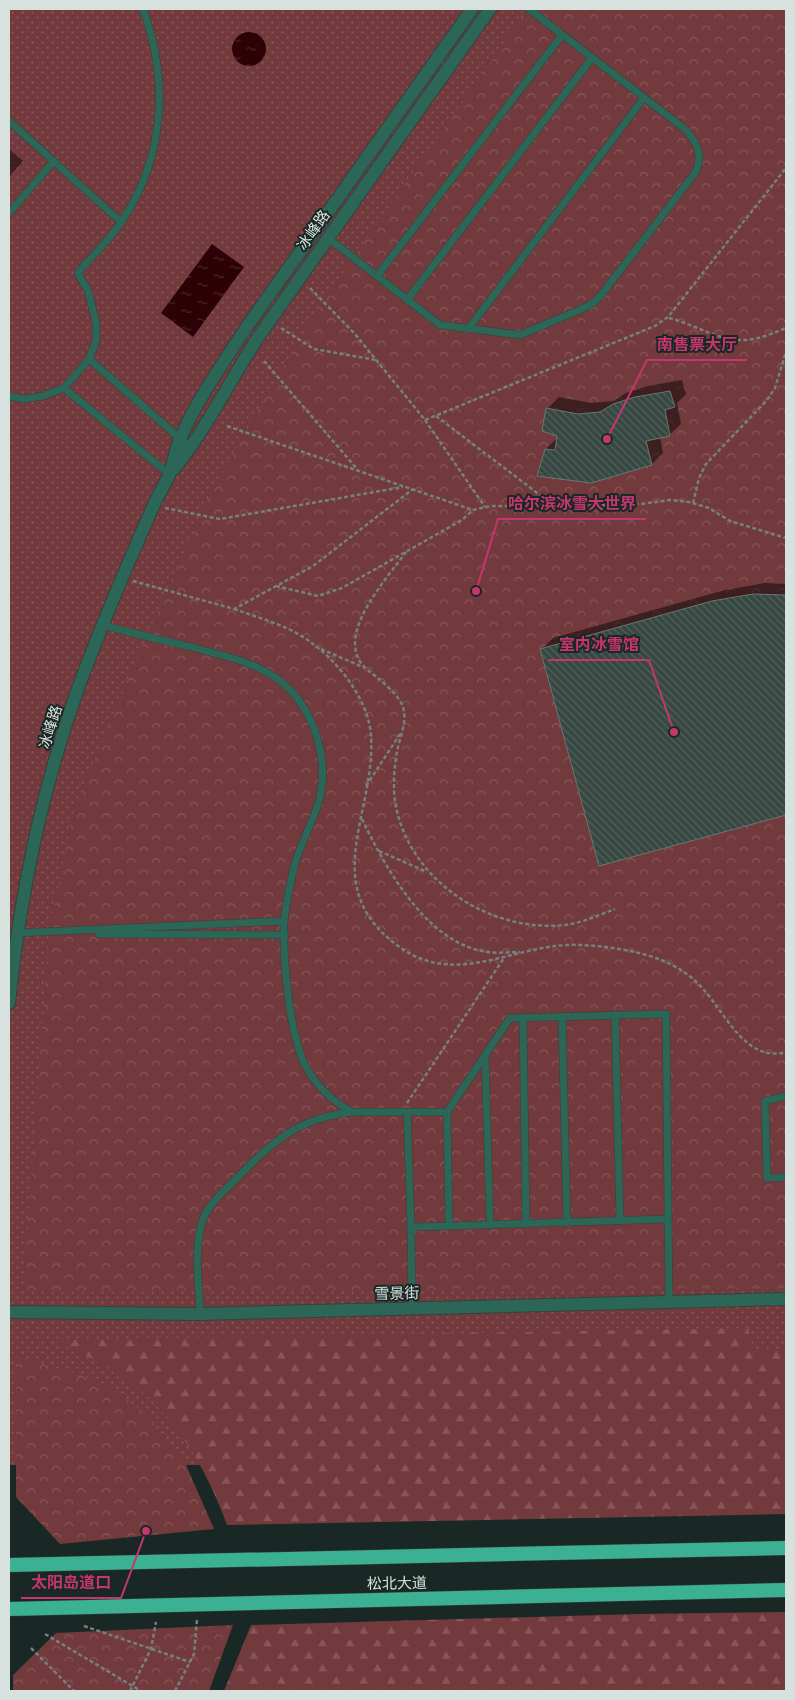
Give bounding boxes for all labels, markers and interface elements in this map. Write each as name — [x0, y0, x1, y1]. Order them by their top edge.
street label: 冰峰路 — [292, 206, 334, 254]
callout: 南售票大厅 — [647, 329, 747, 360]
text: 南售票大厅 — [657, 334, 737, 355]
callout: 哈尔滨冰雪大世界 — [498, 488, 646, 519]
text: 哈尔滨冰雪大世界 — [508, 493, 636, 514]
callout: 室内冰雪馆 — [549, 629, 649, 660]
text: 室内冰雪馆 — [559, 634, 639, 655]
street label: 冰峰路 — [34, 703, 66, 751]
street label: 雪景街 — [374, 1283, 420, 1303]
callout: 太阳岛道口 — [21, 1567, 121, 1598]
text: 太阳岛道口 — [31, 1572, 111, 1593]
street label: 松北大道 — [367, 1573, 427, 1593]

